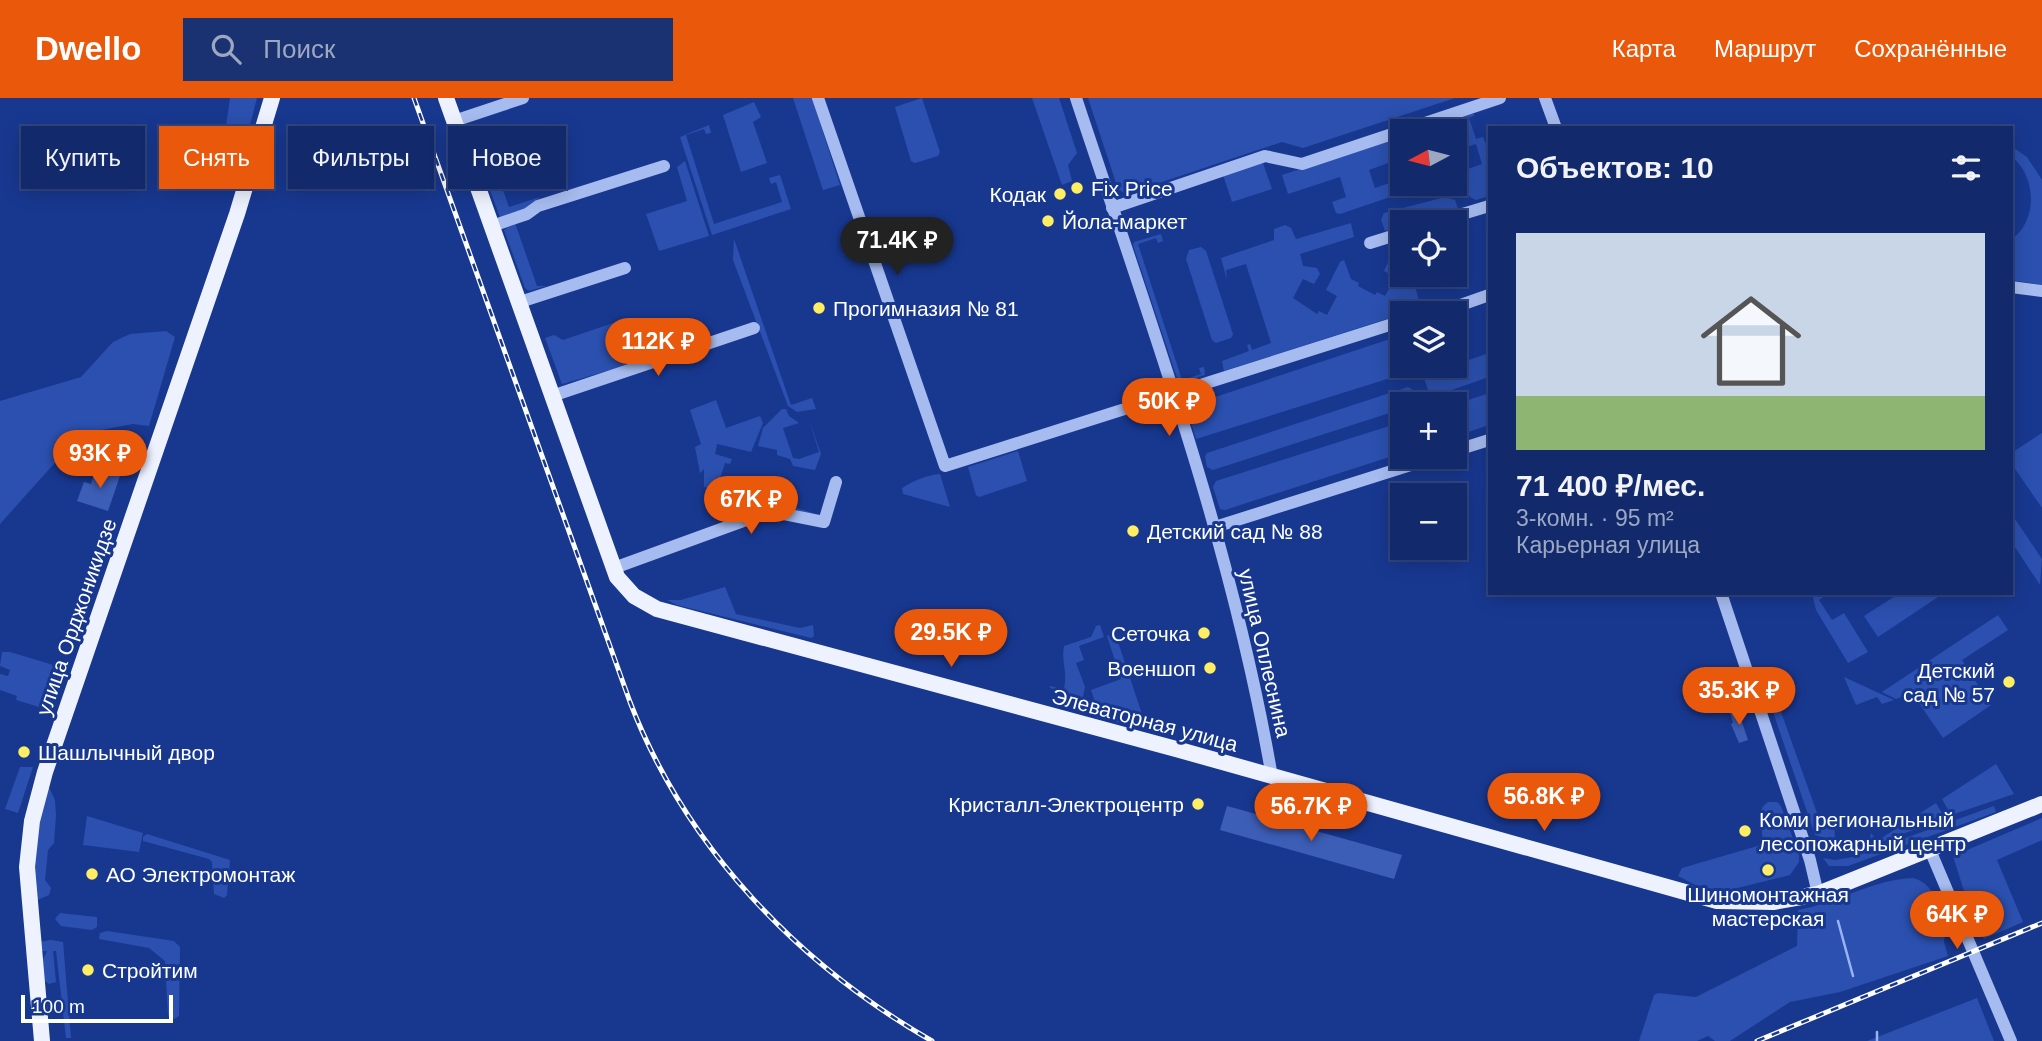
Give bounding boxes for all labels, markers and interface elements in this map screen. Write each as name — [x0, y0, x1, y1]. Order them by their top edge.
search box — [183, 18, 673, 81]
text: Dwello — [35, 30, 141, 67]
icon: search — [207, 30, 245, 68]
text: Поиск — [263, 34, 335, 64]
text: Карта — [1612, 35, 1676, 62]
text: Маршрут — [1714, 35, 1816, 62]
text: Сохранённые — [1854, 35, 2007, 62]
north arrow — [1390, 119, 1466, 196]
map controls — [1390, 119, 1467, 560]
chip: Купить — [21, 126, 145, 189]
chip: Снять — [159, 126, 274, 189]
chip: Фильтры — [288, 126, 434, 189]
chip: Новое — [448, 126, 566, 189]
icon: filters — [1947, 149, 1985, 187]
text: Объектов: 10 — [1516, 151, 1714, 184]
place label: Fix Price — [1091, 177, 1173, 200]
marker: Fix Price — [1069, 180, 1085, 196]
place label: Кодак — [989, 183, 1047, 206]
marker: Кодак — [1052, 186, 1068, 202]
place label: Йола-маркет — [1062, 210, 1187, 233]
button: locate — [1390, 210, 1467, 287]
marker: Йола-маркет — [1040, 213, 1056, 229]
pin: 71.4K ₽ — [832, 218, 962, 277]
text: 71.4K ₽ — [856, 227, 938, 253]
icon: home — [1688, 278, 1814, 404]
place label: Прогимназия № 81 — [833, 297, 1019, 320]
marker: Прогимназия № 81 — [811, 300, 827, 316]
button: layers — [1390, 301, 1467, 378]
pin: 112K ₽ — [601, 318, 715, 378]
text: 112K ₽ — [621, 328, 695, 354]
pin: 50K ₽ — [1120, 378, 1218, 438]
text: 50K ₽ — [1138, 388, 1200, 414]
button: + — [1390, 392, 1467, 469]
pin: 93K ₽ — [51, 430, 149, 490]
text: 93K ₽ — [69, 440, 131, 466]
text: 71 400 ₽/мес. — [1516, 469, 1705, 502]
pin: 67K ₽ — [702, 476, 800, 536]
button: − — [1390, 483, 1467, 560]
text: 67K ₽ — [720, 486, 782, 512]
text: 3-комн. · 95 m² — [1516, 505, 1674, 531]
street label: улица Орджоникидзе — [31, 516, 121, 718]
place label: Детский сад № 88 — [1147, 520, 1323, 543]
marker: Детский сад № 88 — [1125, 523, 1141, 539]
text: Карьерная улица — [1516, 532, 1700, 558]
street label: улица Оплеснина — [1234, 566, 1296, 740]
pin: 29.5K ₽ — [886, 610, 1016, 669]
text: 29.5K ₽ — [910, 619, 992, 645]
place label: Сеточка — [1111, 622, 1190, 645]
marker: Сеточка — [1196, 625, 1212, 641]
place label: Военшоп — [1107, 657, 1196, 680]
place label: Детский сад № 57 — [1903, 659, 1995, 706]
marker: Военшоп — [1202, 660, 1218, 676]
pin: 35.3K ₽ — [1674, 668, 1804, 727]
marker: Детский сад № 57 — [2001, 674, 2017, 690]
text: 35.3K ₽ — [1698, 677, 1780, 703]
street label: Элеваторная улица — [1050, 684, 1241, 756]
place label: Шашлычный двор — [38, 741, 215, 764]
marker: Шашлычный двор — [16, 744, 32, 760]
pin: 56.8K ₽ — [1479, 774, 1609, 833]
text: 56.8K ₽ — [1503, 783, 1585, 809]
pin: 56.7K ₽ — [1246, 784, 1376, 843]
place label: Кристалл-Электроцентр — [948, 793, 1184, 816]
text: 56.7K ₽ — [1270, 793, 1352, 819]
marker: Кристалл-Электроцентр — [1190, 796, 1206, 812]
place label: Коми региональный лесопожарный центр — [1759, 808, 1966, 855]
marker: Коми региональный лесопожарный центр — [1737, 823, 1753, 839]
marker: Шиномонтажная мастерская — [1760, 862, 1776, 878]
place label: АО Электромонтаж — [106, 863, 295, 886]
marker: АО Электромонтаж — [84, 866, 100, 882]
place label: Шиномонтажная мастерская — [1687, 883, 1849, 930]
pin: 64K ₽ — [1908, 892, 2006, 951]
text: 64K ₽ — [1926, 901, 1988, 927]
place label: Стройтим — [102, 959, 198, 982]
marker: Стройтим — [80, 962, 96, 978]
scale bar — [21, 992, 173, 1024]
text: 100 m — [32, 996, 85, 1017]

